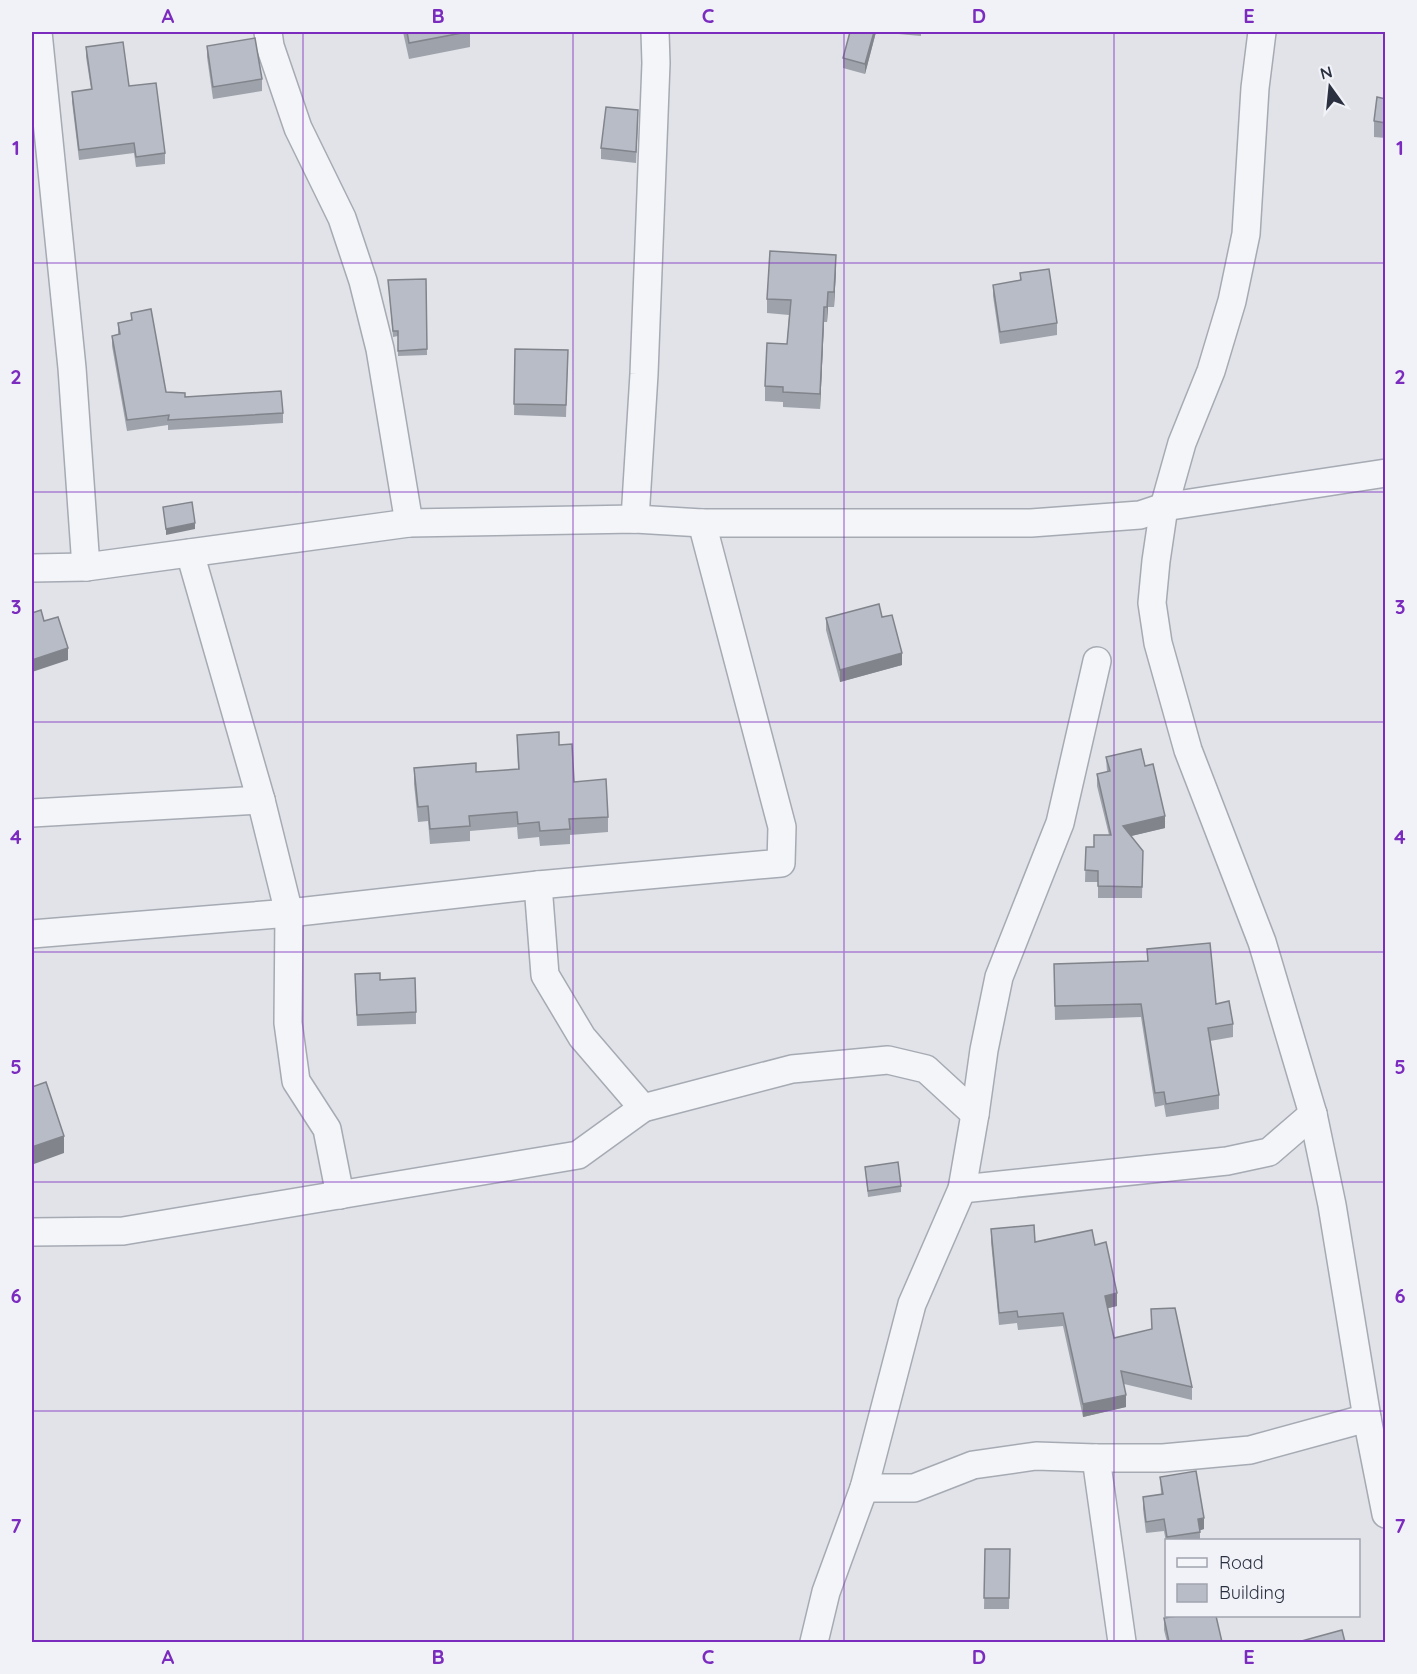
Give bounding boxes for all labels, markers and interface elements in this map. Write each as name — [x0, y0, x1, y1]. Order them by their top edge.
text: A — [162, 3, 175, 28]
text: B — [431, 3, 445, 28]
text: C — [702, 3, 715, 28]
text: D — [972, 3, 986, 28]
text: E — [1243, 3, 1255, 28]
north arrow — [1300, 57, 1360, 117]
text: N — [1318, 61, 1334, 84]
text: 1 — [12, 135, 20, 160]
text: 1 — [1396, 135, 1404, 160]
text: 2 — [10, 364, 22, 389]
text: 2 — [1394, 364, 1406, 389]
text: 3 — [11, 594, 21, 619]
text: 3 — [1395, 594, 1405, 619]
text: 4 — [10, 824, 22, 849]
text: 4 — [1394, 824, 1406, 849]
text: 5 — [10, 1054, 22, 1079]
text: 5 — [1394, 1054, 1406, 1079]
text: 6 — [10, 1283, 22, 1308]
text: 6 — [1394, 1283, 1406, 1308]
text: 7 — [11, 1513, 22, 1538]
text: 7 — [1395, 1513, 1406, 1538]
legend — [1165, 1539, 1360, 1617]
text: Road — [1219, 1551, 1264, 1574]
text: Building — [1219, 1581, 1285, 1604]
text: A — [162, 1644, 175, 1669]
text: B — [431, 1644, 445, 1669]
text: C — [702, 1644, 715, 1669]
text: D — [972, 1644, 986, 1669]
text: E — [1243, 1644, 1255, 1669]

